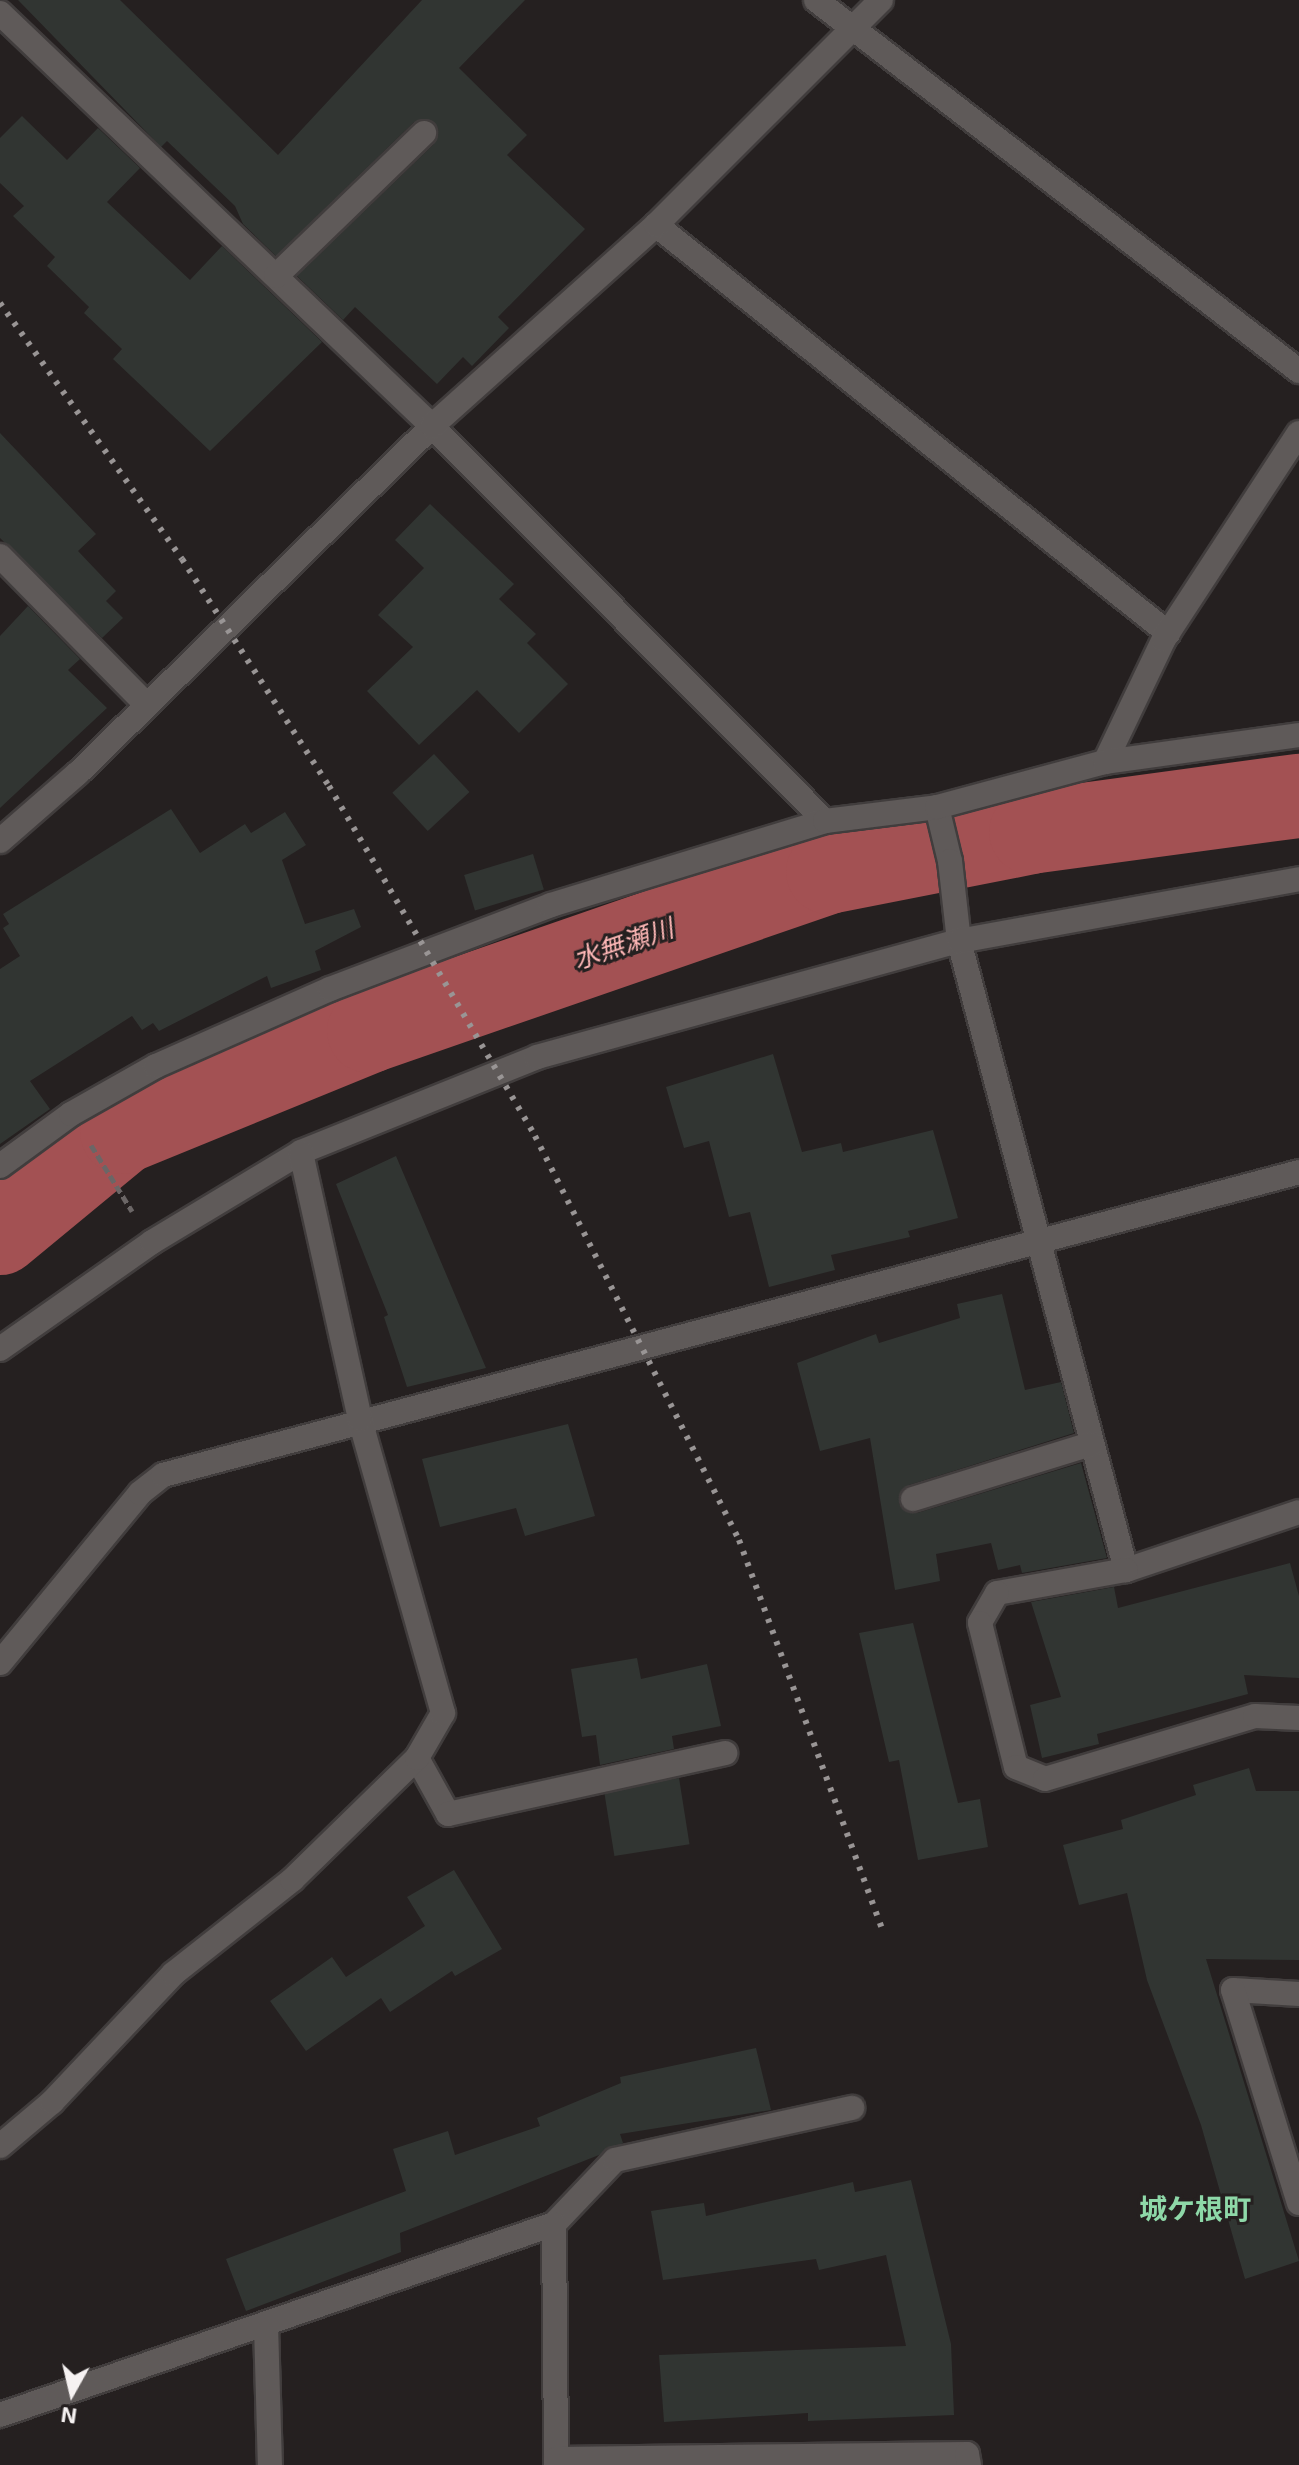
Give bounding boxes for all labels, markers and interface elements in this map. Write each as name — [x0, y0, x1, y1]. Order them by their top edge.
water label: 水無瀬川 — [569, 911, 677, 975]
district label: 城ケ根町 — [1139, 2191, 1251, 2225]
north arrow — [32, 2353, 112, 2433]
text: N — [59, 2403, 78, 2431]

